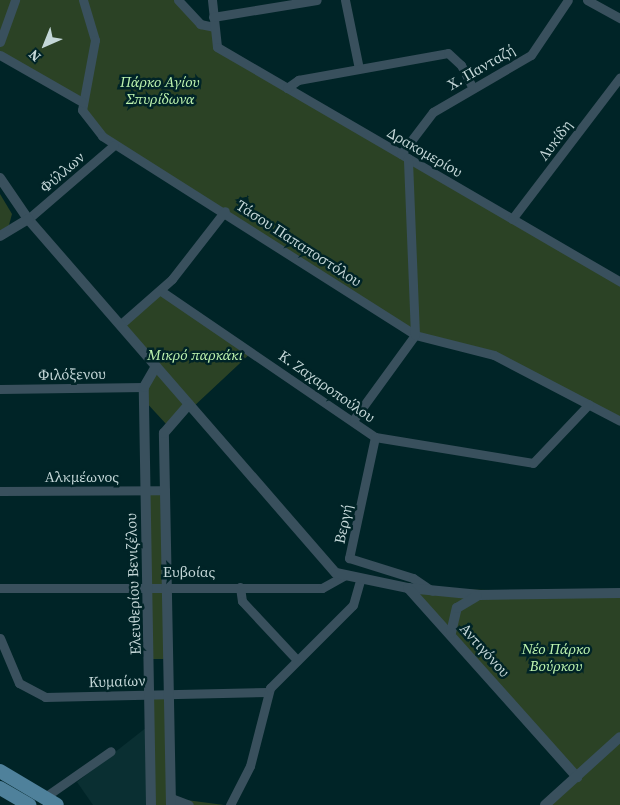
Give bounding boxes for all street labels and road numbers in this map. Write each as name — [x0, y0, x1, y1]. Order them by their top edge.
street label: Χ. Πανταζή — [444, 40, 518, 94]
street label: Λυκίδη — [534, 116, 576, 164]
street label: Δρακομερίου — [384, 123, 466, 181]
street label: Φύλλων — [36, 148, 88, 196]
street label: Τάσου Παπαποστόλου — [233, 196, 365, 290]
street label: Κ. Ζαχαροπούλου — [275, 346, 379, 426]
street label: Φιλόξενου — [38, 364, 106, 384]
street label: Αλκμέωνος — [45, 468, 119, 486]
street label: Βεργή — [330, 503, 356, 545]
street label: Ελευθερίου Βενιζέλου — [122, 513, 144, 655]
street label: Ευβοίας — [163, 563, 215, 581]
street label: Αντιγόνου — [456, 619, 514, 681]
street label: Κυμαίων — [88, 671, 146, 691]

